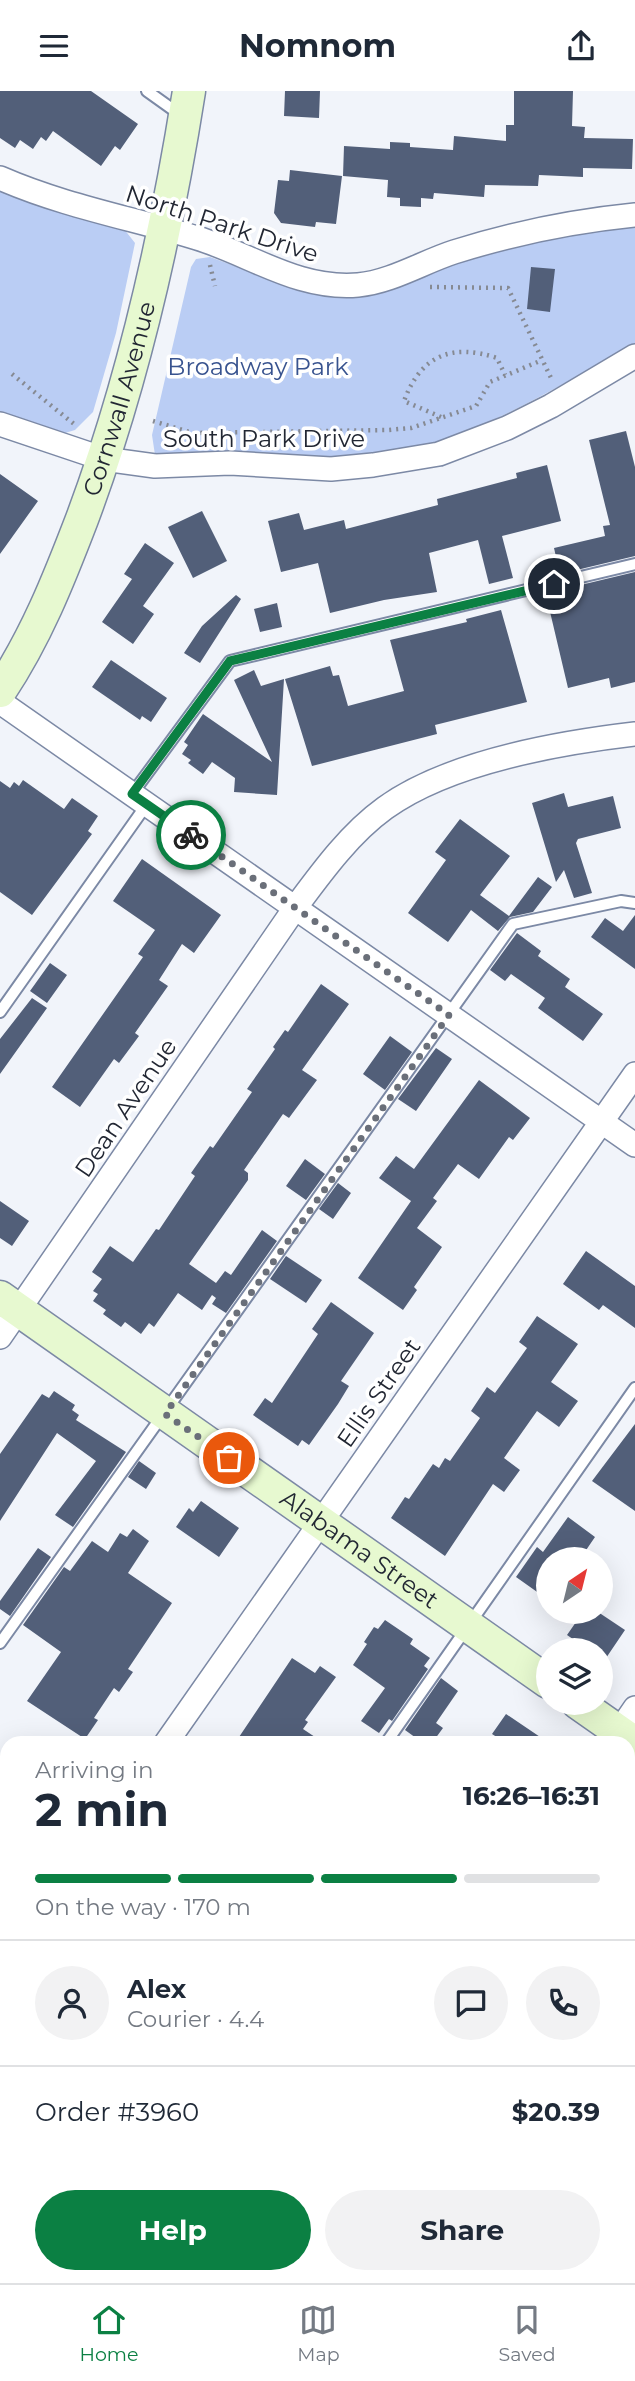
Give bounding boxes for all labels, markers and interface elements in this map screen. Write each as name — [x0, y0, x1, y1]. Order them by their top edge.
text: Nomnom — [239, 26, 396, 65]
icon: menu — [35, 27, 73, 65]
icon: share — [562, 27, 600, 65]
street label: North Park Drive — [122, 179, 322, 268]
street label: Cornwall Avenue — [77, 298, 161, 500]
park label: Broadway Park — [167, 352, 349, 381]
street label: South Park Drive — [163, 424, 365, 453]
pin — [524, 554, 584, 614]
icon: home — [535, 565, 573, 603]
courier — [156, 800, 226, 870]
icon: bike — [172, 816, 210, 854]
street label: Dean Avenue — [68, 1033, 183, 1183]
street label: Ellis Street — [331, 1333, 427, 1453]
pin — [199, 1428, 259, 1488]
icon: bag — [210, 1439, 248, 1477]
street label: Alabama Street — [275, 1483, 444, 1615]
north arrow — [536, 1547, 612, 1624]
map controls — [536, 1547, 613, 1715]
button: layers — [536, 1638, 613, 1715]
text: Arriving in — [35, 1756, 154, 1784]
text: 16:26–16:31 — [463, 1780, 600, 1812]
text: 2 min — [35, 1781, 169, 1838]
text: On the way · 170 m — [35, 1893, 251, 1921]
button: person — [35, 1966, 109, 2040]
button: chat — [434, 1966, 508, 2040]
button: phone — [526, 1966, 600, 2040]
text: Alex — [127, 1973, 186, 2005]
text: Courier · 4.4 — [127, 2005, 264, 2033]
text: Order #3960 — [35, 2096, 199, 2128]
text: $20.39 — [512, 2096, 600, 2128]
button: Help — [35, 2190, 311, 2270]
button: Share — [325, 2190, 600, 2270]
tab: Home — [79, 2301, 138, 2366]
tab: Map — [297, 2301, 340, 2366]
tab: Saved — [498, 2301, 556, 2366]

